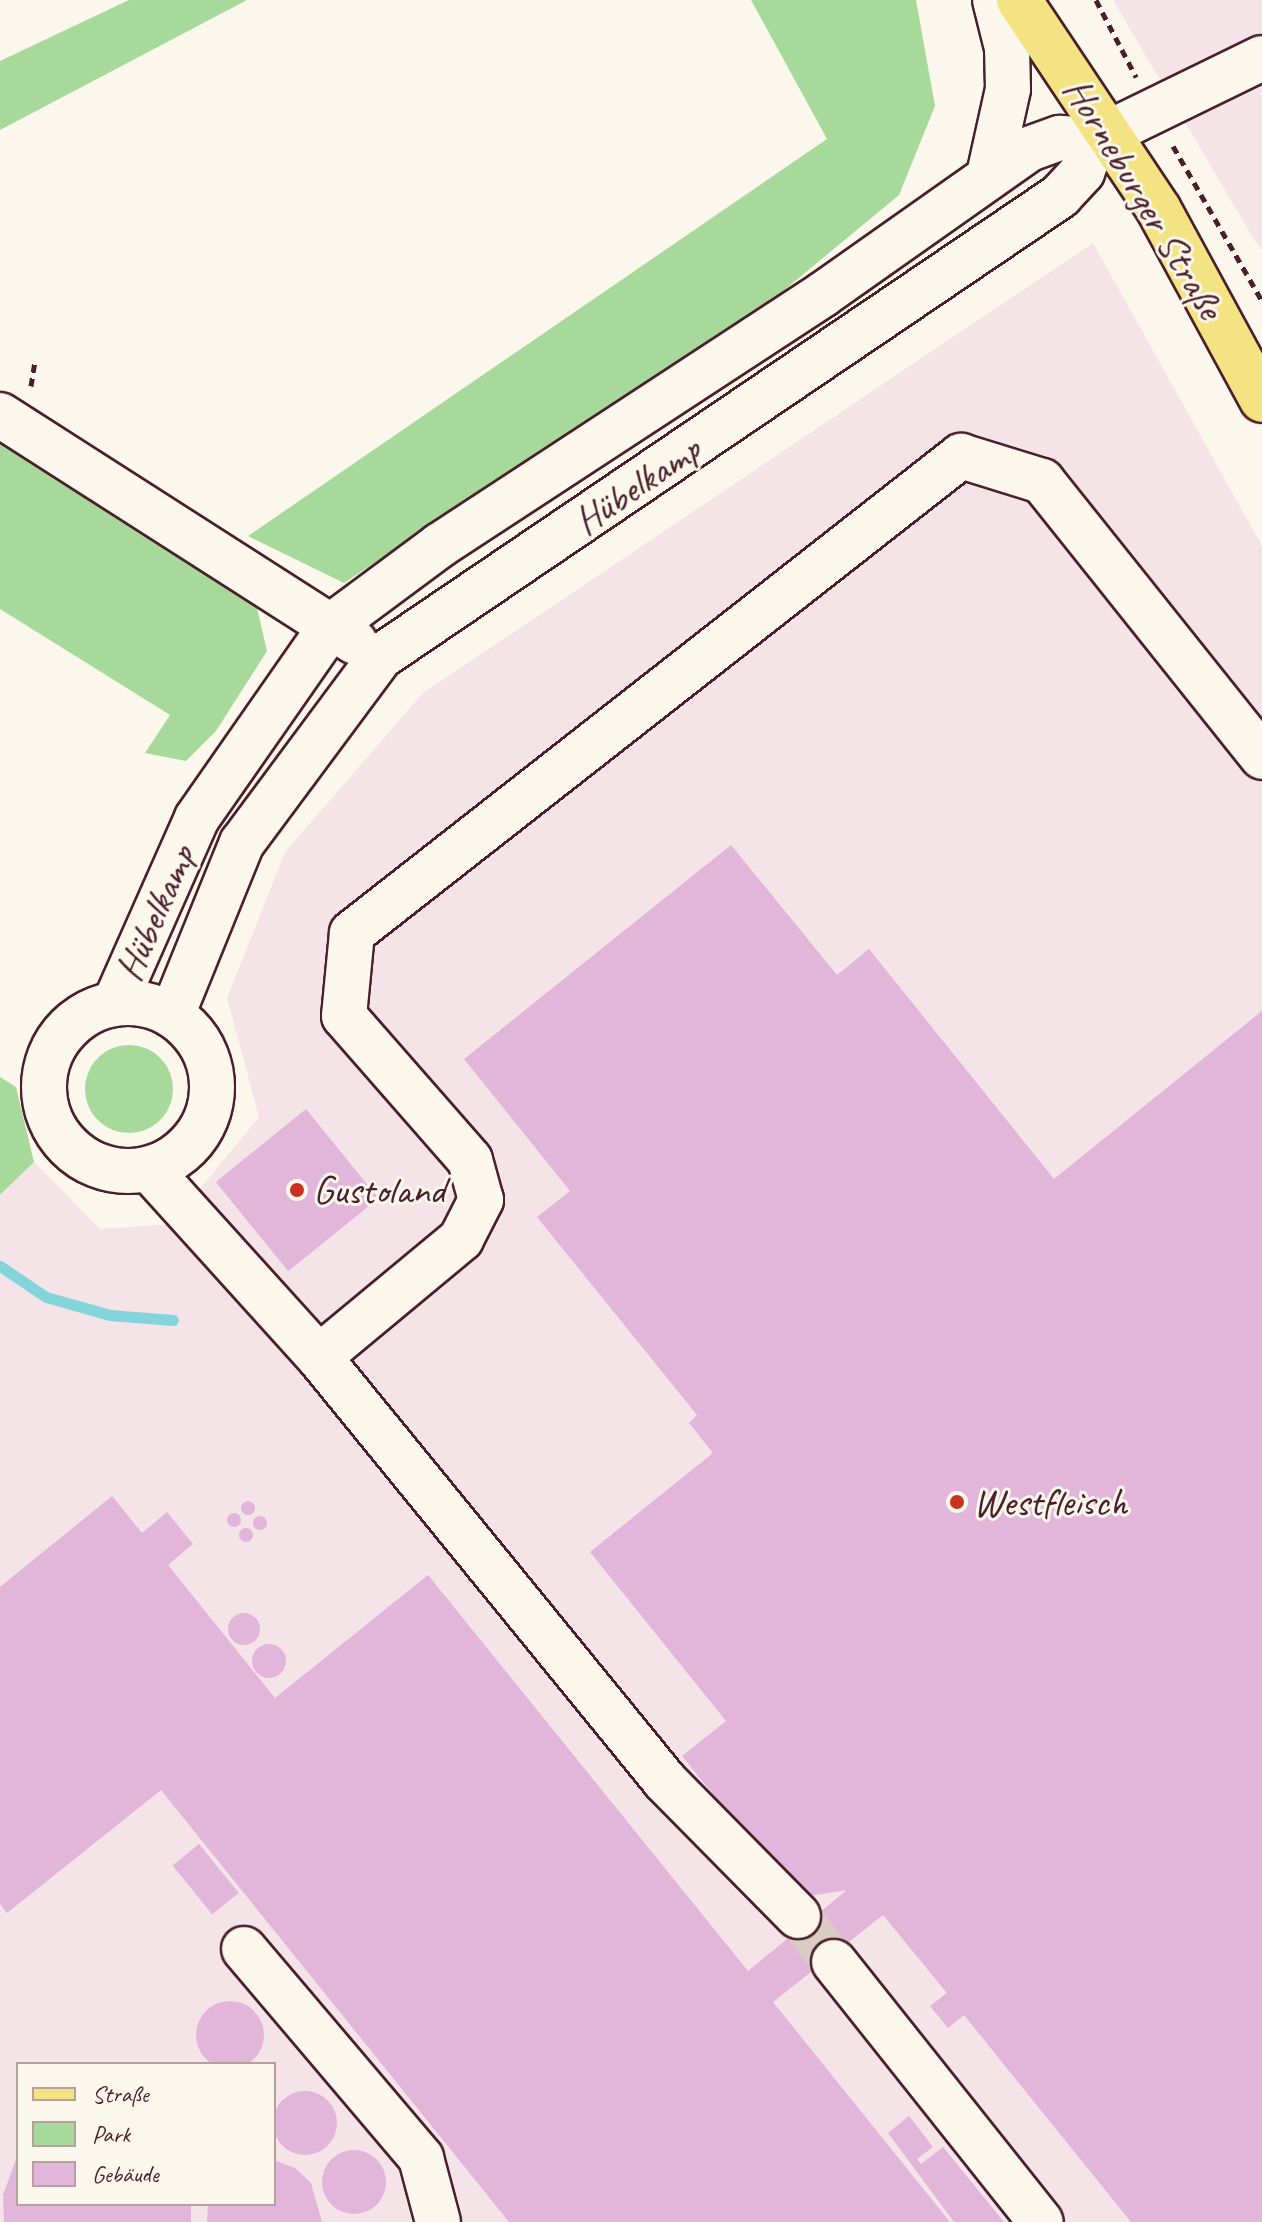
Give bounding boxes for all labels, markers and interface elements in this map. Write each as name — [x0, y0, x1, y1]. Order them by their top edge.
street label: Horneburger Straße — [1053, 68, 1235, 328]
street label: Hübelkamp — [564, 425, 710, 545]
street label: Hübelkamp — [104, 838, 206, 988]
place label: Gustoland — [313, 1166, 445, 1214]
marker: Gustoland — [288, 1181, 306, 1199]
place label: Westfleisch — [973, 1478, 1127, 1526]
marker: Westfleisch — [948, 1493, 966, 1511]
legend — [16, 2062, 276, 2206]
text: Straße — [92, 2079, 149, 2109]
text: Park — [92, 2119, 130, 2149]
text: Gebäude — [92, 2159, 159, 2189]

